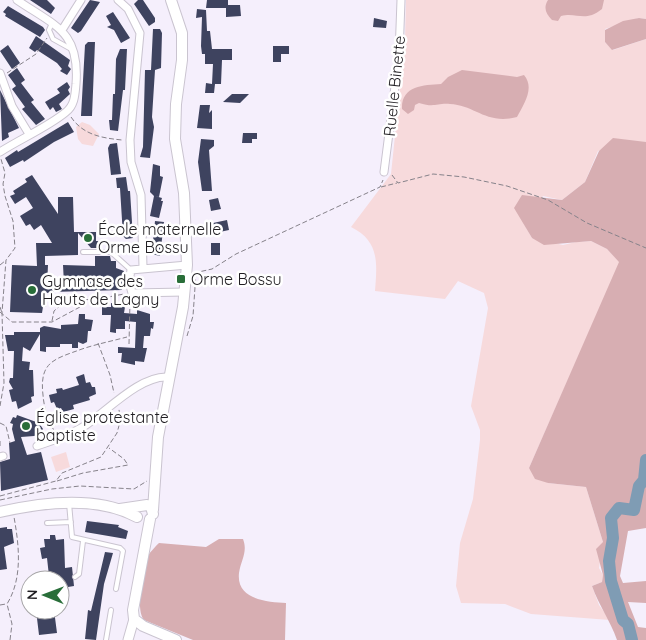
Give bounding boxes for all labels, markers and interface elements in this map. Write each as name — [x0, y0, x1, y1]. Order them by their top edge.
street label: Ruelle Binette — [379, 35, 409, 137]
place label: École maternelle Orme Bossu — [98, 219, 221, 257]
marker: École maternelle Orme Bossu — [82, 232, 94, 244]
place label: Orme Bossu — [191, 269, 282, 289]
place label: Gymnase des Hauts de Lagny — [42, 271, 159, 309]
marker: Orme Bossu — [175, 273, 187, 285]
marker: Gymnase des Hauts de Lagny — [26, 284, 38, 296]
place label: Église protestante baptiste — [36, 407, 169, 445]
marker: Église protestante baptiste — [20, 420, 32, 432]
north arrow — [20, 570, 70, 620]
text: N — [23, 589, 41, 600]

